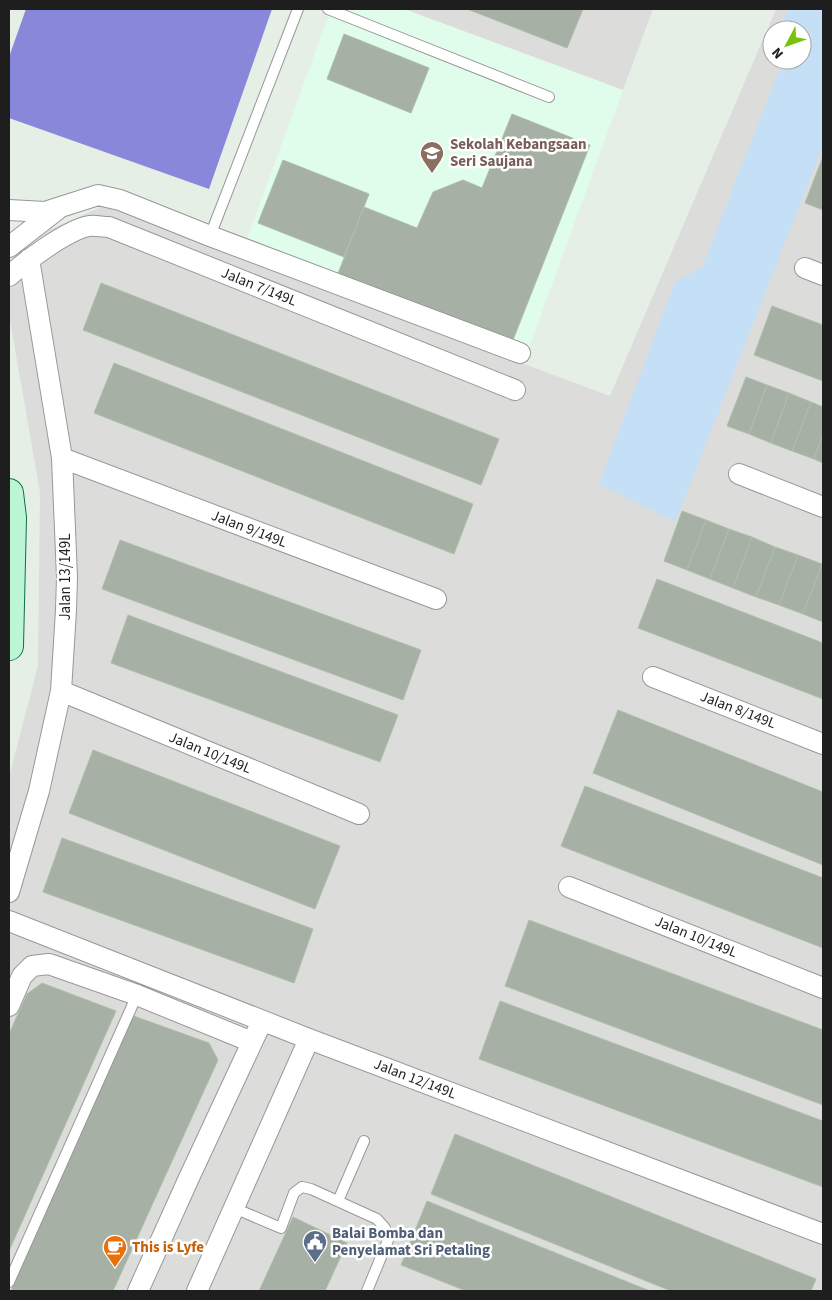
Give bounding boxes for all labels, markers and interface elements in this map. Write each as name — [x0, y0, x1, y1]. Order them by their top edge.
north arrow — [762, 20, 812, 70]
text: N — [767, 43, 789, 63]
place label: Sekolah Kebangsaan Seri Saujana — [450, 134, 587, 172]
school or university icon: Sekolah Kebangsaan Seri Saujana — [419, 140, 445, 174]
street label: Jalan 7/149L — [218, 262, 300, 312]
street label: Jalan 9/149L — [208, 505, 290, 553]
street label: Jalan 13/149L — [55, 533, 76, 621]
street label: Jalan 8/149L — [697, 686, 779, 734]
street label: Jalan 10/149L — [166, 727, 254, 779]
street label: Jalan 10/149L — [652, 911, 740, 963]
street label: Jalan 12/149L — [371, 1054, 459, 1104]
place label: Balai Bomba dan Penyelamat Sri Petaling — [332, 1223, 490, 1261]
public building icon: Balai Bomba dan Penyelamat Sri Petaling — [302, 1229, 328, 1263]
cafe icon: This is Lyfe — [102, 1234, 128, 1268]
place label: This is Lyfe — [132, 1237, 204, 1258]

